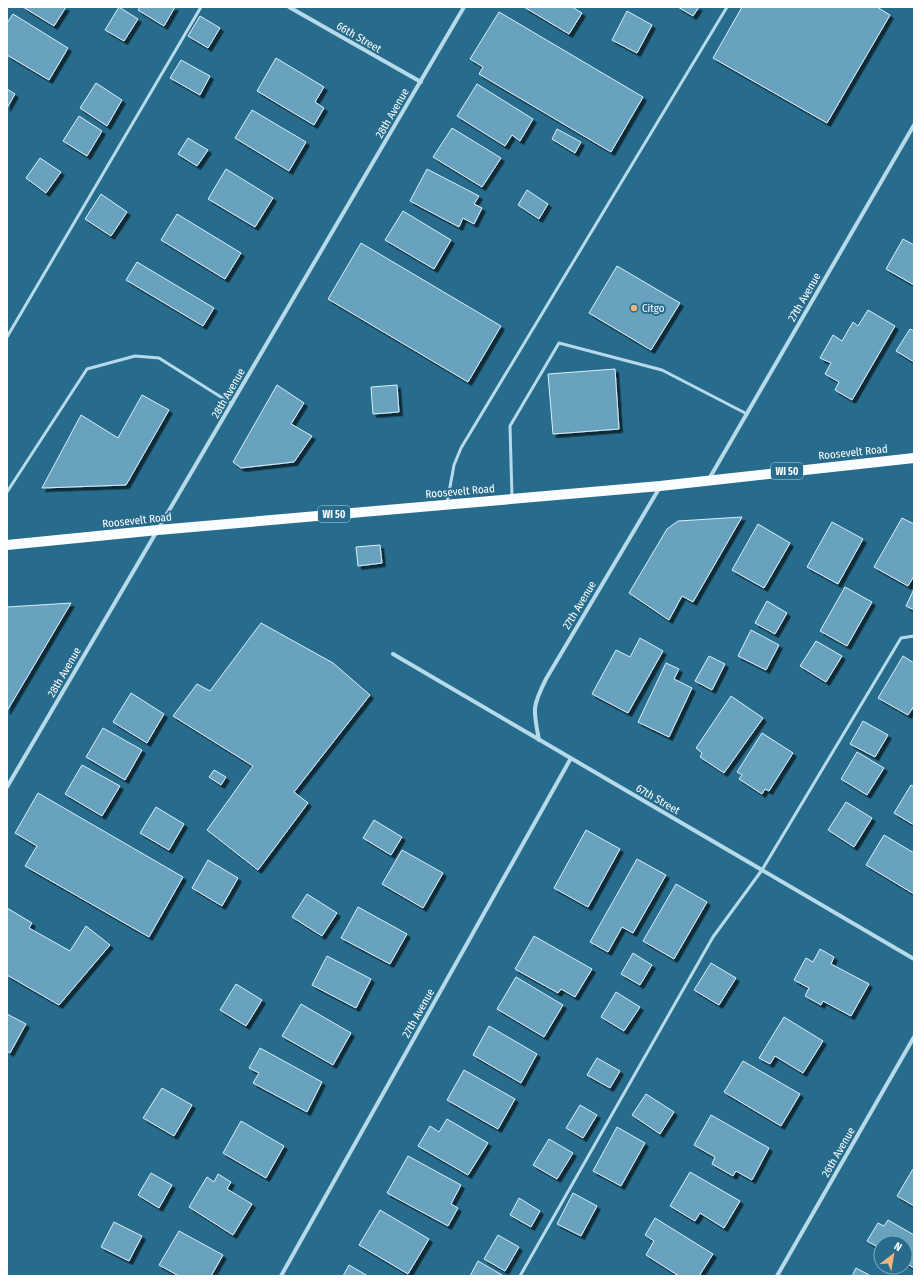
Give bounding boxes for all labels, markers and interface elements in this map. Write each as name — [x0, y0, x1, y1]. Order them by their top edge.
street label: 66th Street — [334, 19, 384, 56]
street label: 28th Avenue — [373, 86, 412, 140]
street label: 27th Avenue — [785, 271, 824, 324]
place label: Citgo — [642, 302, 665, 315]
marker: Citgo — [629, 303, 639, 313]
street label: 28th Avenue — [209, 366, 248, 420]
street label: Roosevelt Road — [818, 442, 888, 463]
road number: WI 50 — [771, 463, 803, 479]
street label: Roosevelt Road — [425, 482, 495, 501]
road number: WI 50 — [318, 506, 350, 522]
street label: Roosevelt Road — [102, 510, 172, 531]
street label: 27th Avenue — [560, 579, 599, 632]
street label: 28th Avenue — [45, 645, 84, 699]
street label: 67th Street — [633, 782, 682, 817]
street label: 27th Avenue — [400, 986, 437, 1040]
street label: 26th Avenue — [819, 1125, 858, 1179]
north arrow — [873, 1235, 913, 1275]
text: N — [892, 1240, 904, 1254]

